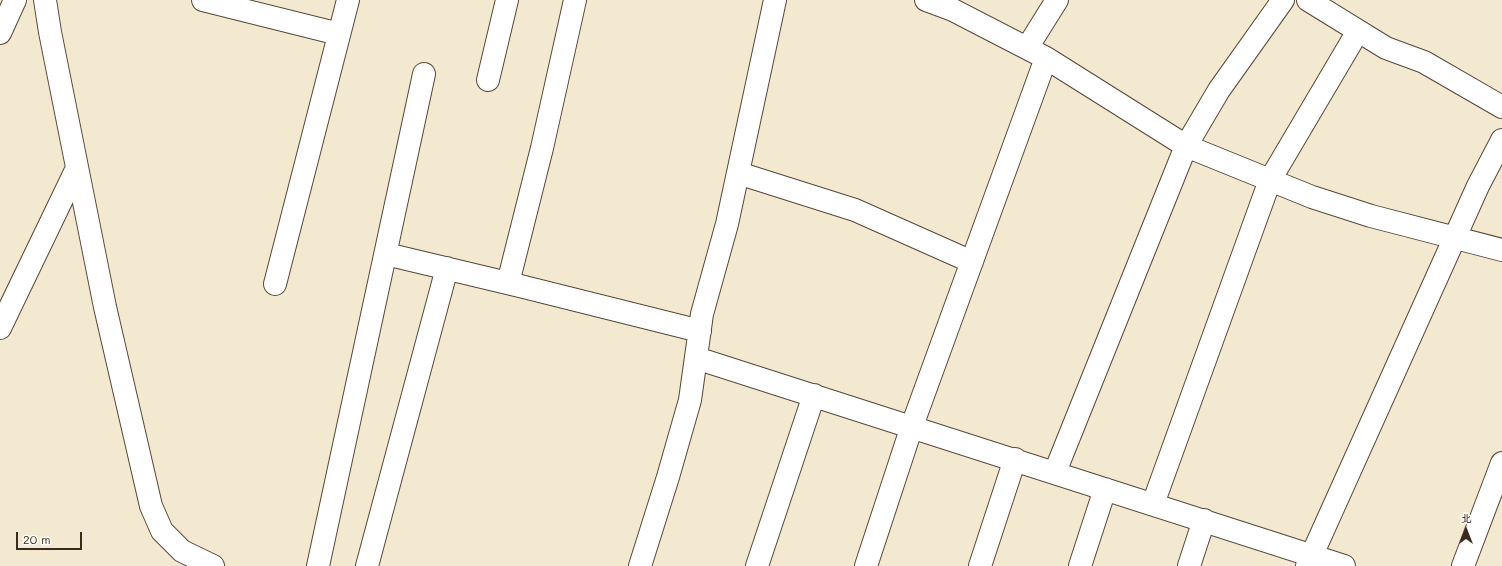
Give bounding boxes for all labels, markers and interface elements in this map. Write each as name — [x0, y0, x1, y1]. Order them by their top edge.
north arrow — [1446, 510, 1486, 550]
text: 北 — [1461, 510, 1472, 525]
scale bar — [18, 524, 84, 550]
text: 20 m — [23, 531, 51, 547]

